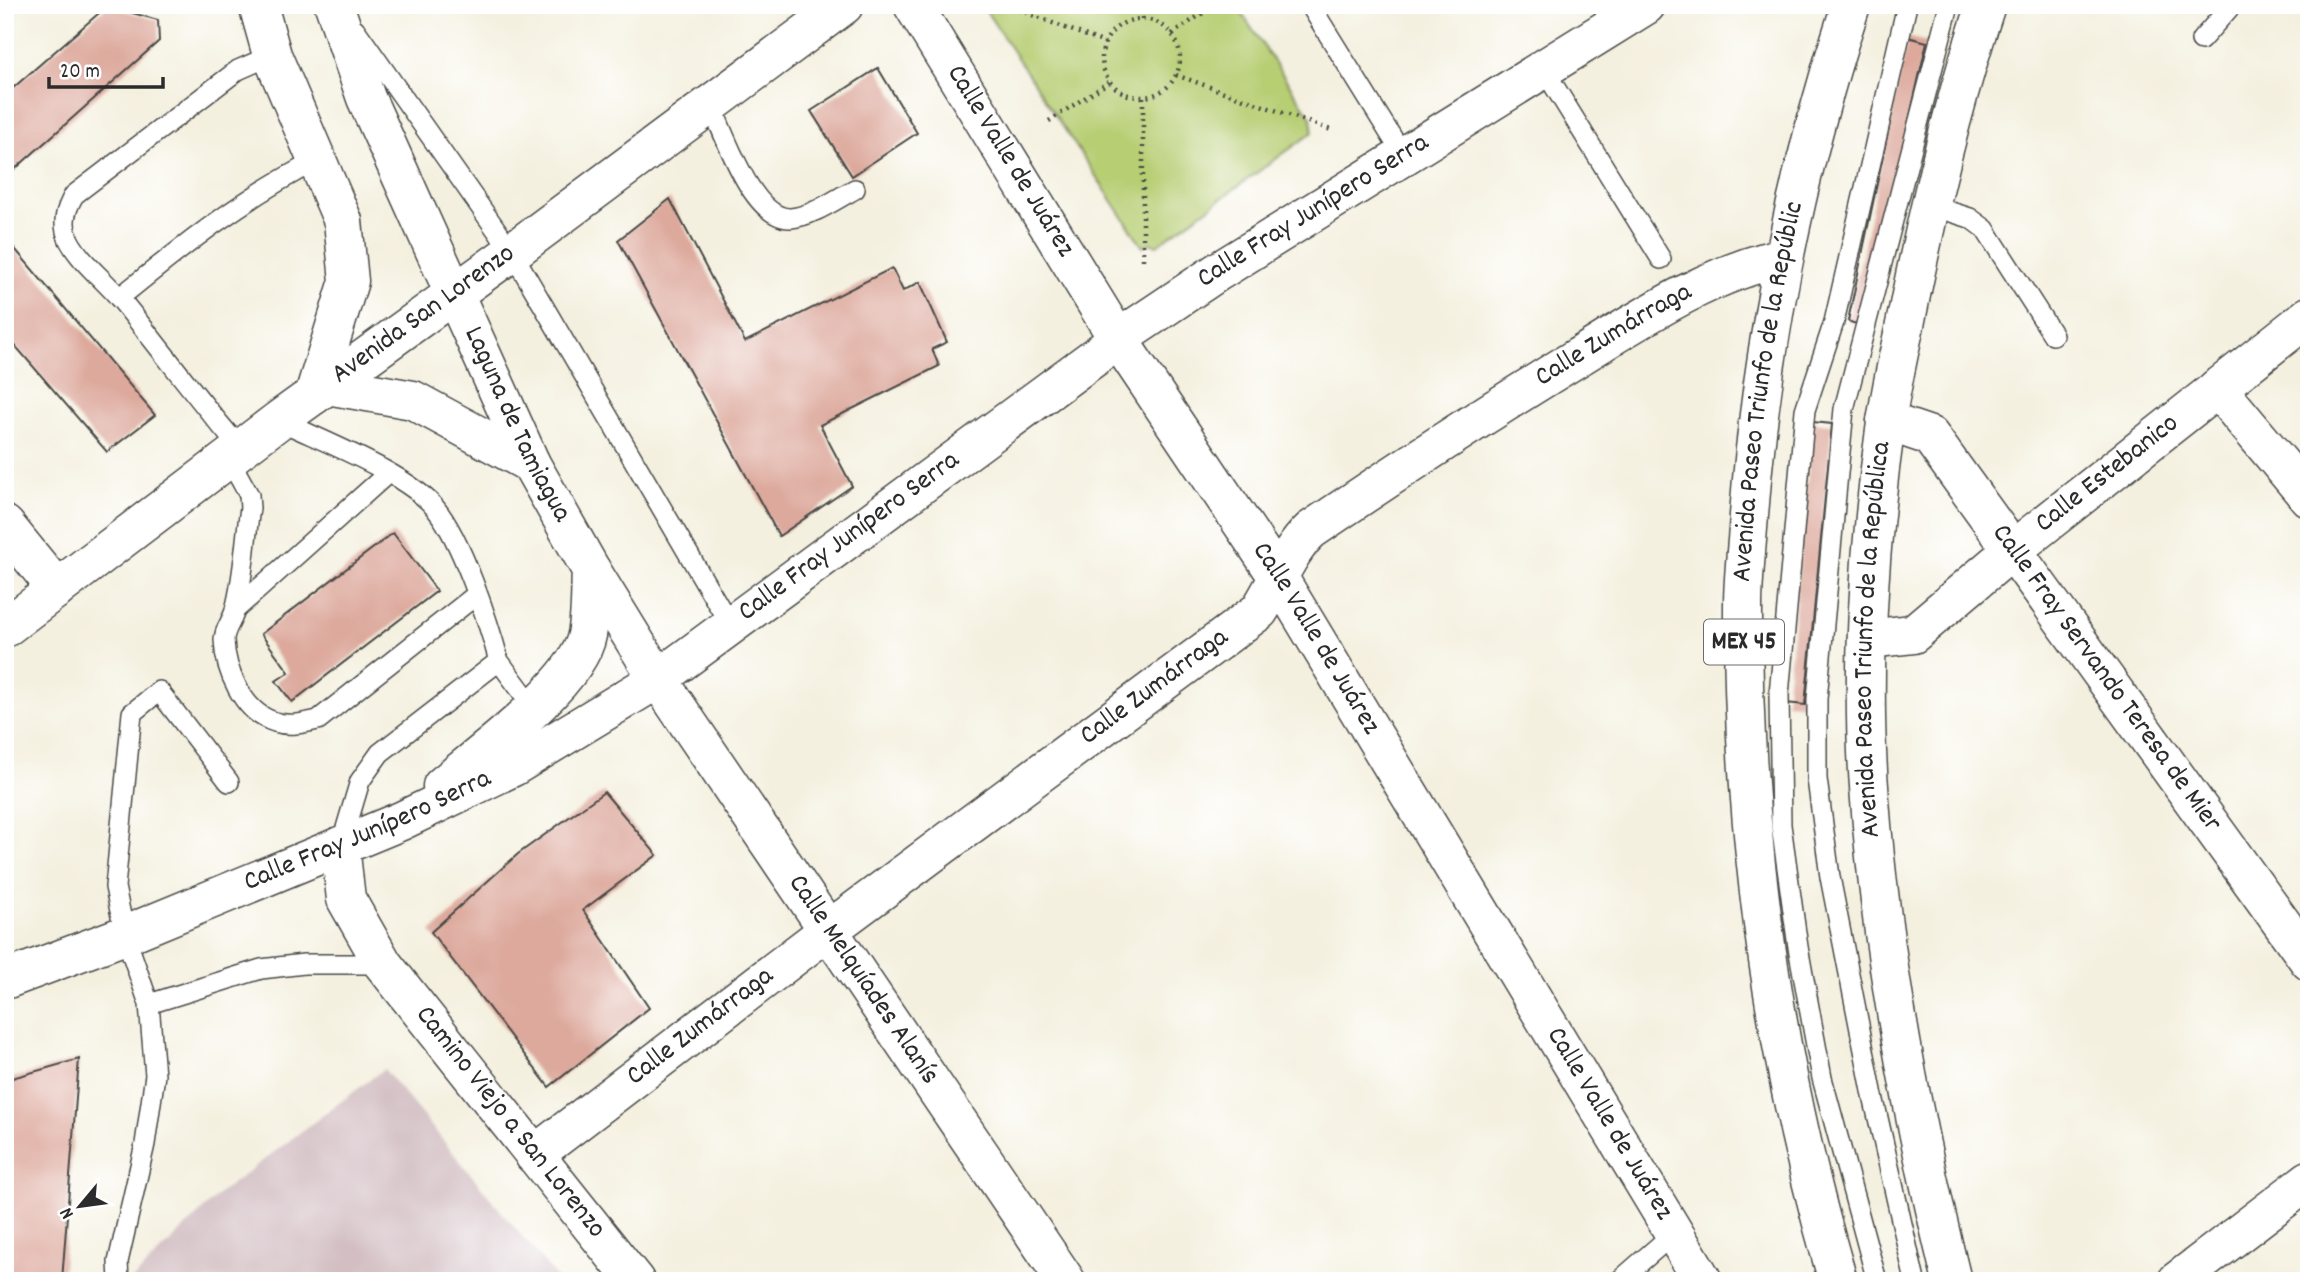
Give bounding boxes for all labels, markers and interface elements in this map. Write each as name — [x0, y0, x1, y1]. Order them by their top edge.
scale bar — [49, 46, 163, 90]
text: 20 m — [60, 58, 100, 88]
street label: Calle Valle de Juárez — [935, 58, 1084, 266]
street label: Calle Fray Junípero Serra — [1190, 124, 1438, 300]
street label: Avenida Paseo Triunfo de la Repúblic — [1724, 198, 1816, 583]
street label: Avenida San Lorenzo — [324, 235, 524, 395]
street label: Calle Zumárraga — [1528, 273, 1700, 398]
street label: Laguna de Tamiagua — [452, 321, 581, 531]
street label: Calle Estebanico — [2027, 405, 2188, 544]
street label: Avenida Paseo Triunfo de la República — [1846, 438, 1903, 840]
street label: Calle Fray Junípero Serra — [731, 442, 970, 633]
street label: Calle Fray Servando Teresa de Mier — [1980, 517, 2231, 842]
street label: Calle Valle de Juárez — [1241, 535, 1389, 743]
street label: Calle Zumárraga — [1072, 619, 1238, 757]
road number: MEX 45 — [1704, 620, 1784, 664]
street label: Calle Fray Junípero Serra — [238, 760, 499, 904]
street label: Calle Melquíades Alanís — [777, 867, 948, 1093]
street label: Calle Zumárraga — [619, 958, 784, 1097]
street label: Camino Viejo a San Lorenzo — [404, 998, 614, 1248]
street label: Calle Valle de Juárez — [1535, 1020, 1682, 1229]
north arrow — [46, 1170, 116, 1240]
text: N — [54, 1202, 82, 1223]

